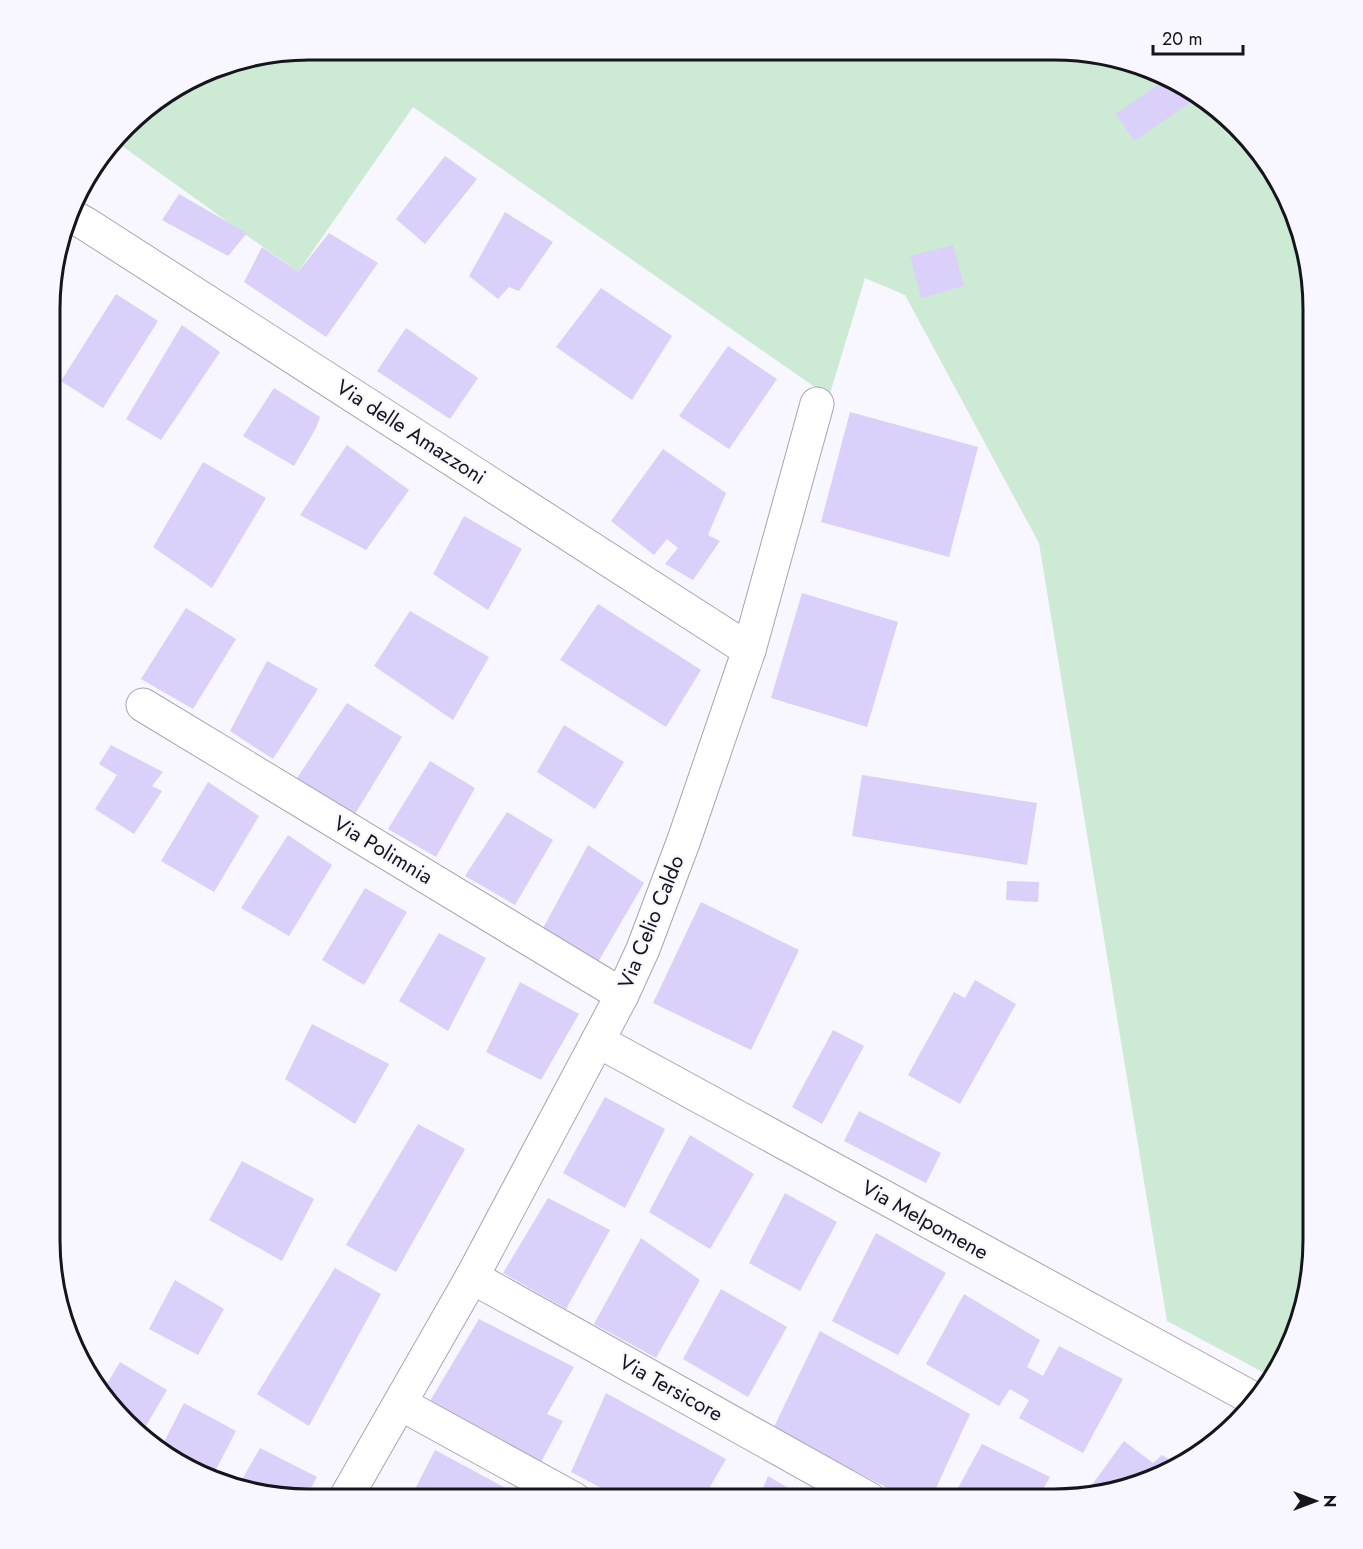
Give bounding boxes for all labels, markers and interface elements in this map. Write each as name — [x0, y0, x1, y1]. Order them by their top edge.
scale bar — [1153, 18, 1243, 56]
text: 20 m — [1162, 26, 1202, 52]
street label: Via delle Amazzoni — [330, 372, 492, 492]
street label: Via Polimnia — [328, 808, 438, 892]
street label: Via Celio Caldo — [611, 851, 691, 993]
street label: Via Melpomene — [856, 1173, 994, 1267]
street label: Via Tersicore — [614, 1347, 729, 1429]
north arrow — [1285, 1471, 1345, 1531]
text: N — [1318, 1495, 1341, 1507]

